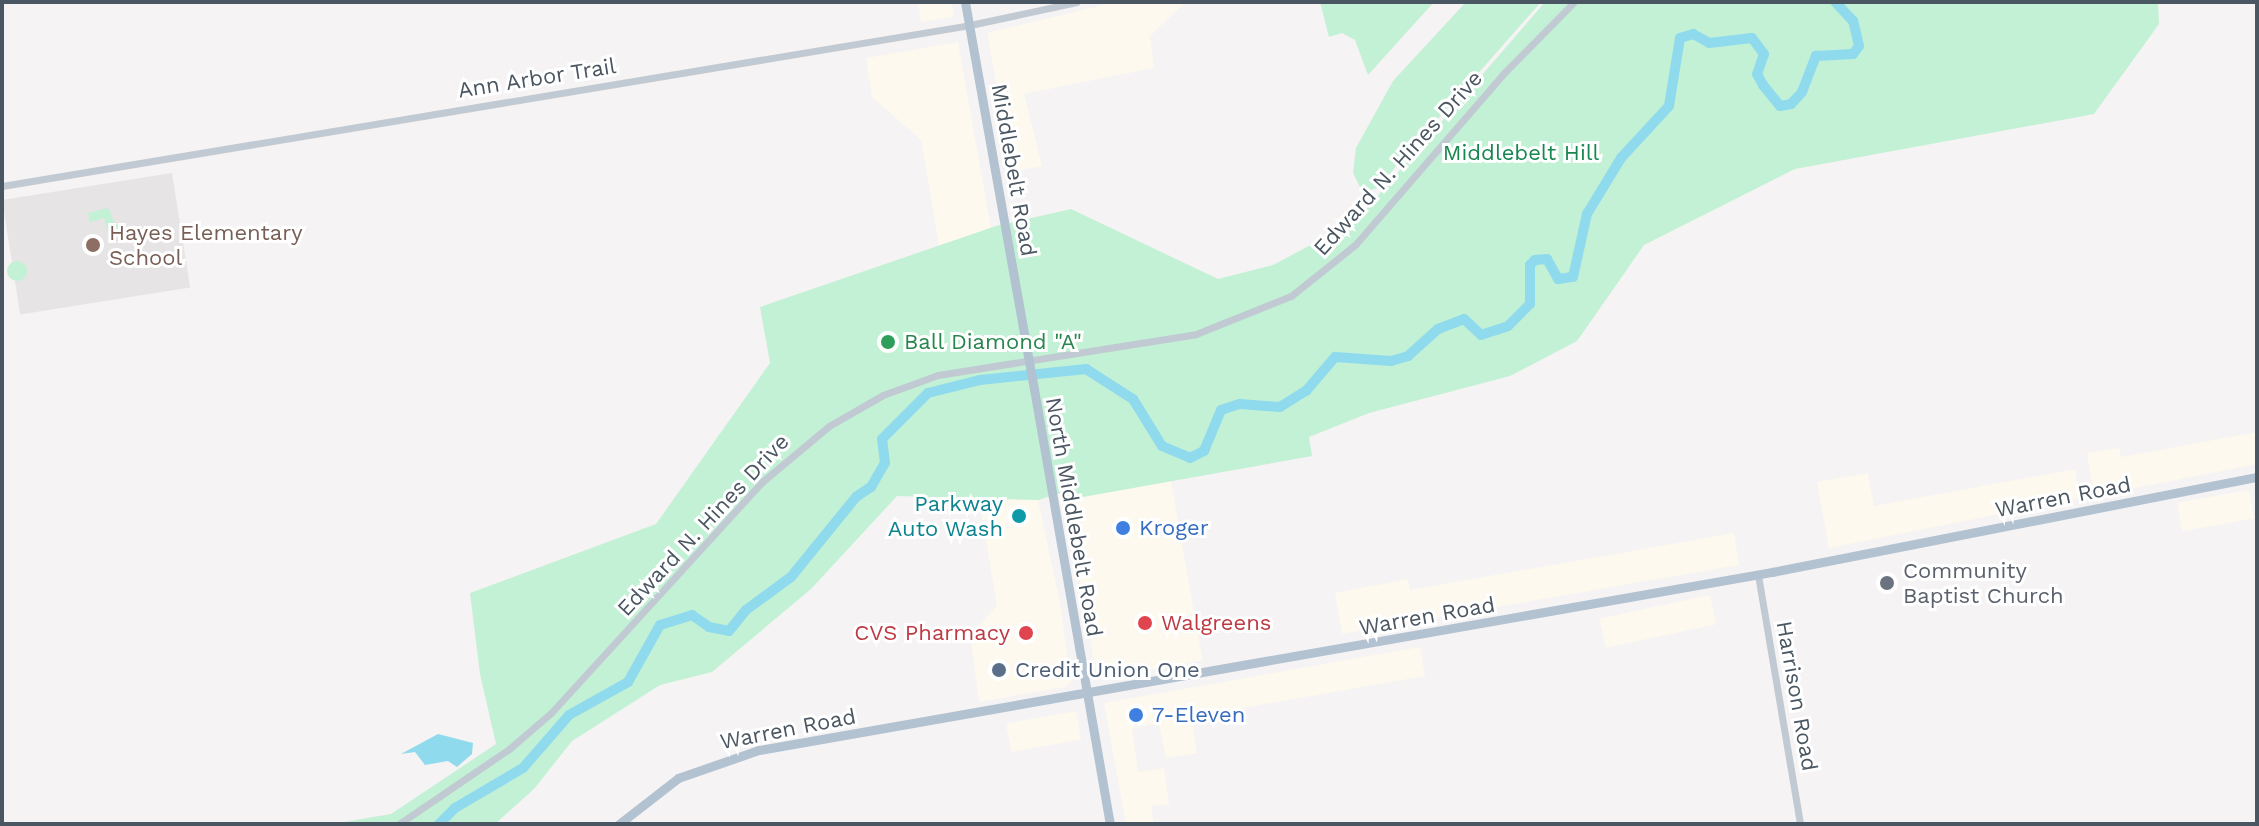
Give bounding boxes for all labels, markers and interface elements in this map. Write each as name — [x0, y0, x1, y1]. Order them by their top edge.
street label: Ann Arbor Trail — [455, 52, 619, 104]
street label: Edward N. Hines Drive — [1308, 65, 1488, 261]
street label: Middlebelt Road — [986, 82, 1042, 258]
park label: Middlebelt Hill — [1443, 140, 1599, 166]
place label: Hayes Elementary School — [109, 219, 303, 270]
marker: Hayes Elementary School — [84, 236, 102, 254]
place label: Ball Diamond "A" — [904, 329, 1083, 355]
marker: Ball Diamond "A" — [879, 333, 897, 351]
street label: North Middlebelt Road — [1040, 395, 1108, 639]
street label: Edward N. Hines Drive — [612, 428, 794, 622]
street label: Warren Road — [1993, 471, 2133, 523]
place label: Parkway Auto Wash — [887, 490, 1003, 542]
marker: Parkway Auto Wash — [1010, 507, 1028, 525]
place label: Kroger — [1139, 515, 1209, 541]
marker: Kroger — [1114, 519, 1132, 537]
place label: Community Baptist Church — [1903, 557, 2064, 608]
marker: Community Baptist Church — [1878, 574, 1896, 592]
street label: Warren Road — [1357, 591, 1497, 641]
place label: Walgreens — [1161, 610, 1271, 636]
marker: Walgreens — [1136, 614, 1154, 632]
street label: Harrison Road — [1771, 619, 1823, 773]
place label: CVS Pharmacy — [854, 620, 1010, 646]
marker: CVS Pharmacy — [1017, 624, 1035, 642]
place label: Credit Union One — [1015, 657, 1200, 683]
marker: Credit Union One — [990, 661, 1008, 679]
place label: 7-Eleven — [1152, 702, 1245, 728]
street label: Warren Road — [718, 703, 858, 755]
marker: 7-Eleven — [1127, 706, 1145, 724]

